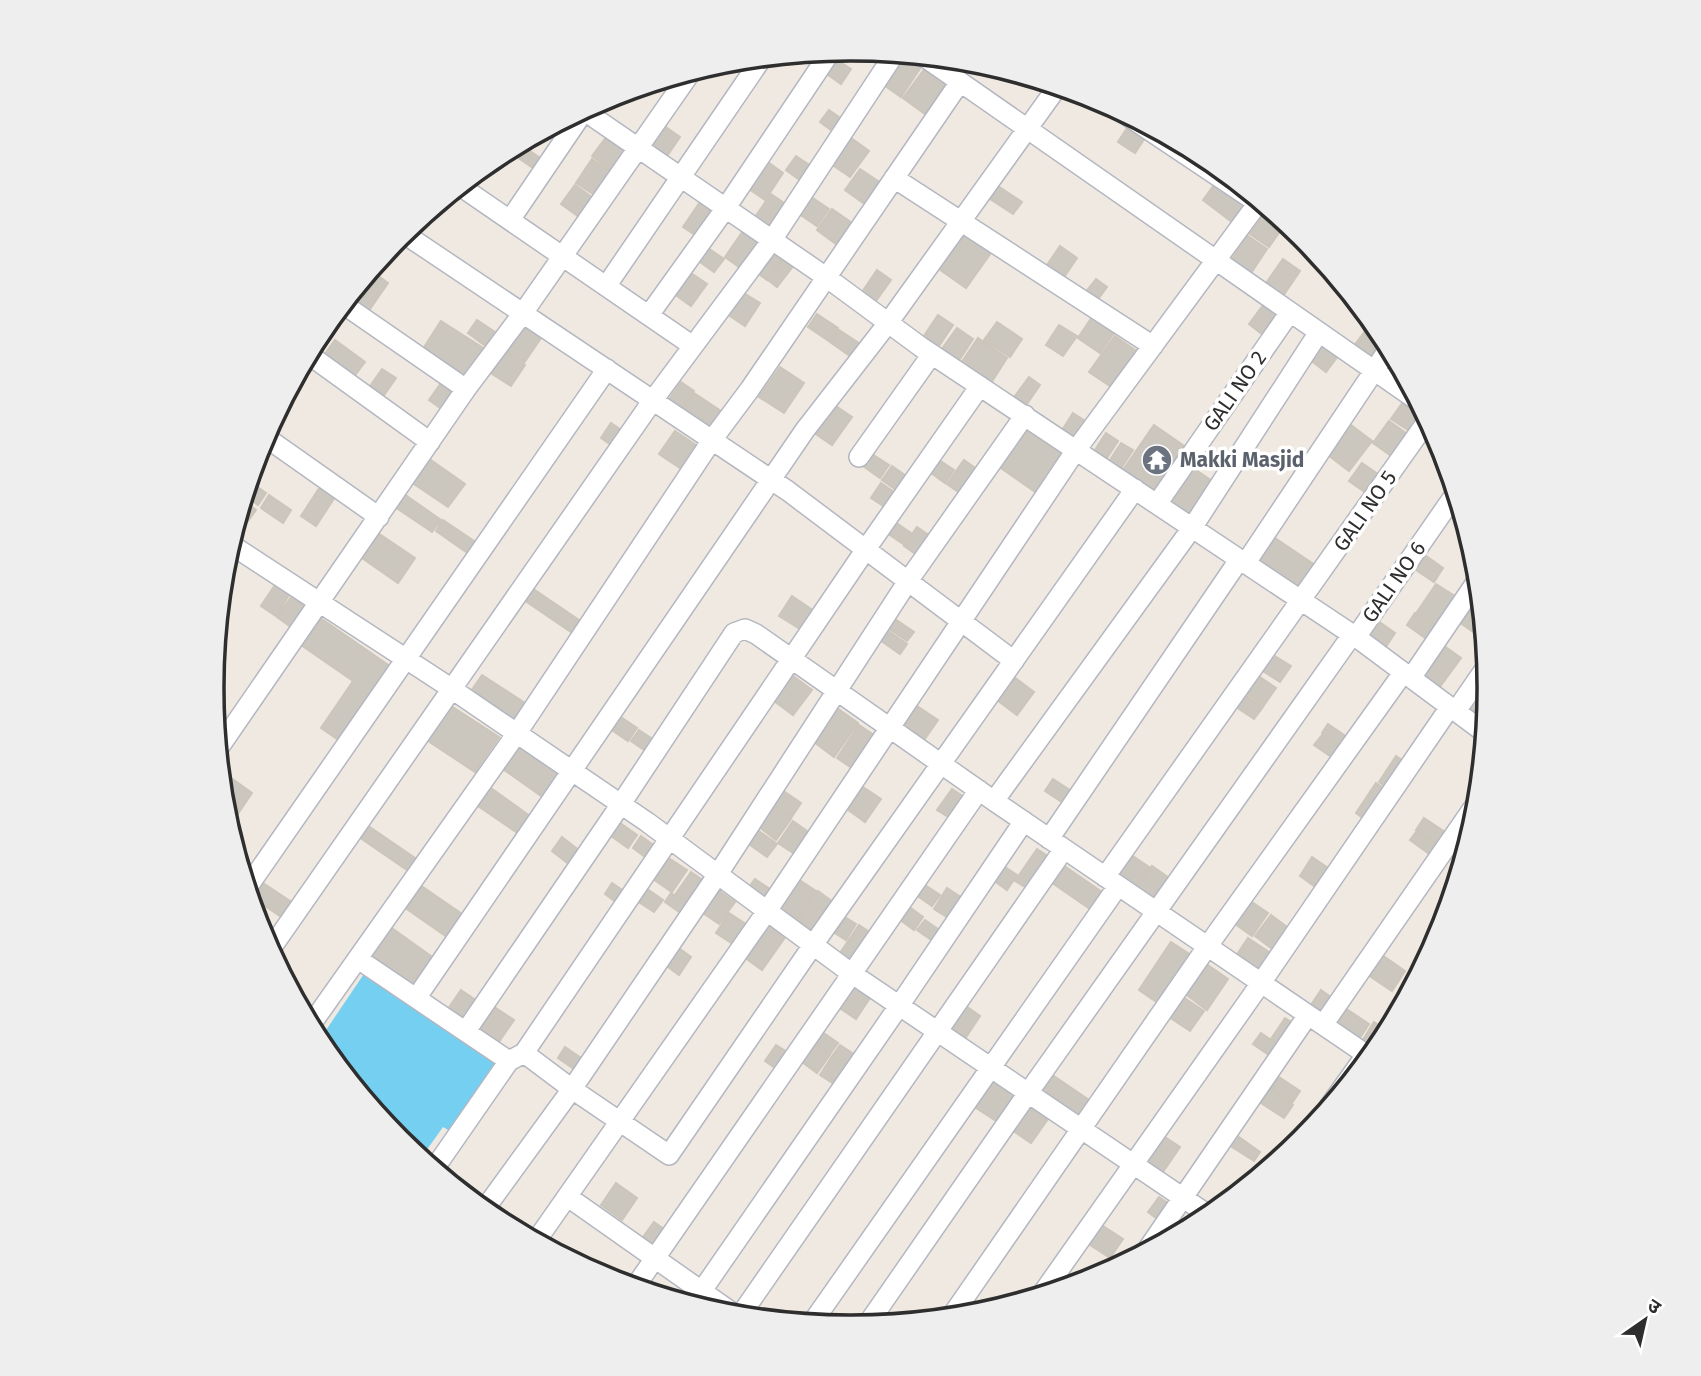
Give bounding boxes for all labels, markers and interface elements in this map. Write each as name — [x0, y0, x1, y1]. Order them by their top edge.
street label: GALI NO 2 — [1198, 346, 1272, 436]
temple icon: Makki Masjid — [1140, 443, 1174, 477]
place label: Makki Masjid — [1180, 447, 1304, 473]
street label: GALI NO 5 — [1328, 466, 1402, 556]
street label: GALI NO 6 — [1357, 536, 1431, 628]
north arrow — [1610, 1285, 1680, 1355]
text: उ — [1643, 1294, 1666, 1319]

